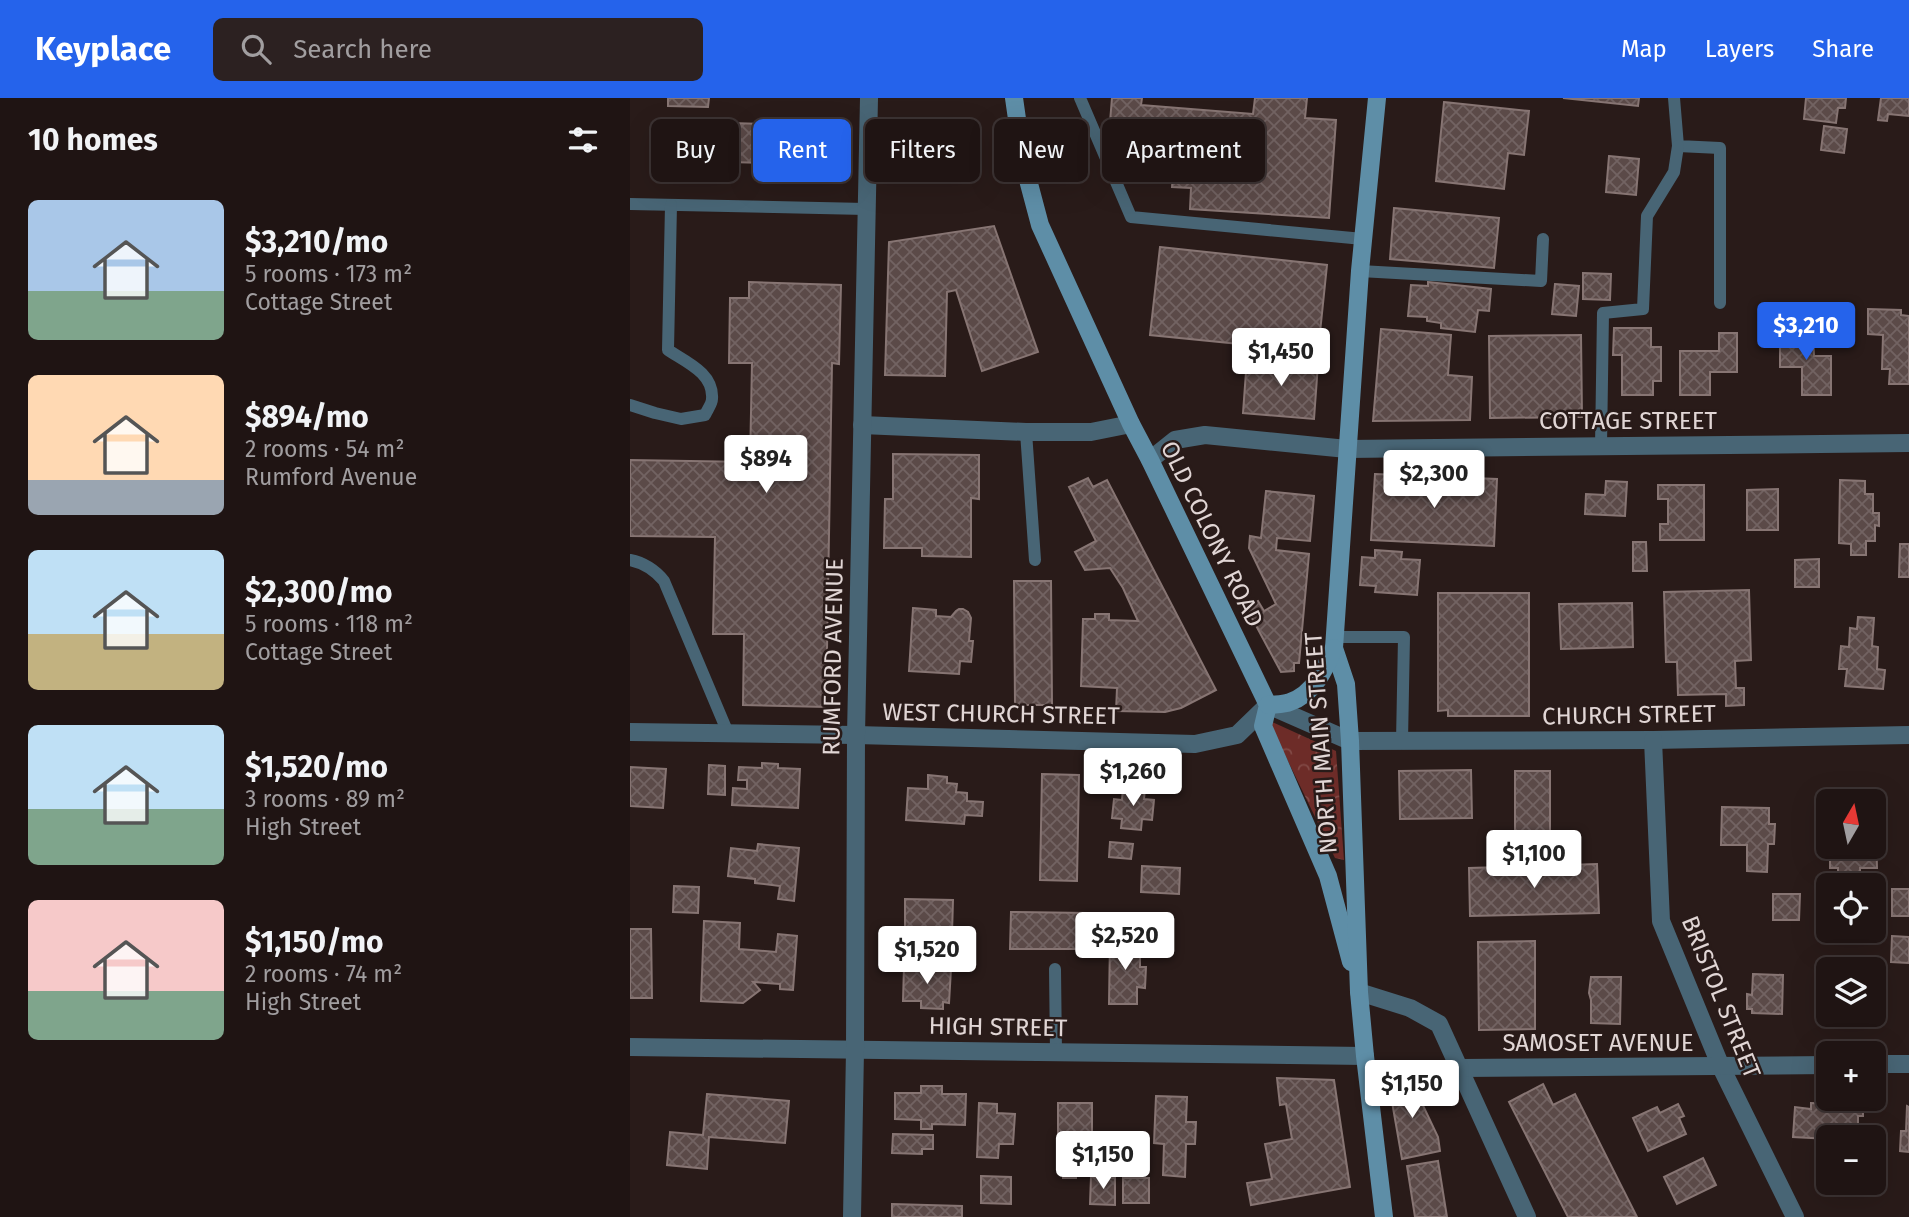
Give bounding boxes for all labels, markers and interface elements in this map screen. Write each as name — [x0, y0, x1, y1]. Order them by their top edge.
search box — [213, 18, 703, 81]
text: Keyplace — [35, 29, 171, 69]
icon: search — [237, 30, 275, 68]
text: Search here — [293, 34, 432, 65]
text: Map — [1621, 35, 1667, 63]
text: Layers — [1705, 35, 1774, 63]
text: Share — [1812, 35, 1874, 63]
chip: Buy — [651, 119, 739, 182]
chip: Rent — [753, 119, 851, 182]
chip: Filters — [865, 119, 980, 182]
chip: New — [994, 119, 1088, 182]
chip: Apartment — [1102, 119, 1265, 182]
icon: filters — [564, 121, 602, 159]
text: 10 homes — [28, 122, 158, 158]
text: $3,210/mo — [245, 224, 388, 260]
icon: home — [84, 228, 168, 312]
text: 5 rooms · 173 m² — [245, 260, 412, 288]
text: Cottage Street — [245, 288, 392, 316]
pin: $3,210 — [1749, 302, 1863, 362]
text: $3,210 — [1773, 311, 1839, 339]
pin: $1,450 — [1224, 328, 1338, 388]
text: $1,450 — [1248, 337, 1314, 365]
text: $894/mo — [245, 399, 369, 435]
icon: home — [84, 403, 168, 487]
street label: COTTAGE STREET — [1539, 407, 1717, 435]
text: 2 rooms · 54 m² — [245, 435, 404, 463]
pin: $894 — [725, 436, 807, 495]
street label: OLD COLONY ROAD — [1155, 437, 1269, 631]
text: $894 — [740, 444, 792, 472]
pin: $2,300 — [1377, 450, 1491, 510]
text: $2,300 — [1399, 459, 1469, 487]
text: Rumford Avenue — [245, 463, 417, 491]
street label: RUMFORD AVENUE — [817, 558, 849, 756]
text: $2,300/mo — [245, 574, 393, 610]
icon: home — [84, 578, 168, 662]
text: 5 rooms · 118 m² — [245, 610, 413, 638]
street label: NORTH MAIN STREET — [1299, 631, 1343, 855]
text: Cottage Street — [245, 638, 392, 666]
street label: WEST CHURCH STREET — [882, 698, 1121, 730]
street label: CHURCH STREET — [1542, 699, 1717, 731]
pin: $1,260 — [1076, 748, 1190, 808]
text: $1,520/mo — [245, 749, 388, 785]
icon: home — [84, 753, 168, 837]
text: $1,260 — [1100, 757, 1166, 785]
text: 3 rooms · 89 m² — [245, 785, 405, 813]
north arrow — [1816, 789, 1886, 859]
map controls — [1816, 789, 1886, 1195]
text: High Street — [245, 813, 361, 841]
pin: $1,100 — [1477, 830, 1591, 890]
text: $1,100 — [1502, 839, 1566, 867]
button: locate — [1816, 873, 1886, 943]
pin: $2,520 — [1068, 912, 1182, 972]
street label: BRISTOL STREET — [1676, 912, 1767, 1083]
text: $2,520 — [1091, 921, 1159, 949]
text: $1,150/mo — [245, 924, 384, 960]
pin: $1,520 — [870, 926, 984, 986]
icon: home — [84, 928, 168, 1012]
text: $1,520 — [894, 935, 960, 963]
button: layers — [1816, 957, 1886, 1027]
text: 2 rooms · 74 m² — [245, 960, 402, 988]
text: High Street — [245, 988, 361, 1016]
street label: HIGH STREET — [928, 1012, 1068, 1042]
street label: SAMOSET AVENUE — [1502, 1029, 1694, 1057]
button: + — [1816, 1041, 1886, 1111]
pin: $1,150 — [1355, 1060, 1469, 1120]
text: $1,150 — [1381, 1069, 1443, 1097]
button: − — [1816, 1125, 1886, 1195]
pin: $1,150 — [1046, 1132, 1160, 1191]
text: $1,150 — [1072, 1140, 1134, 1168]

